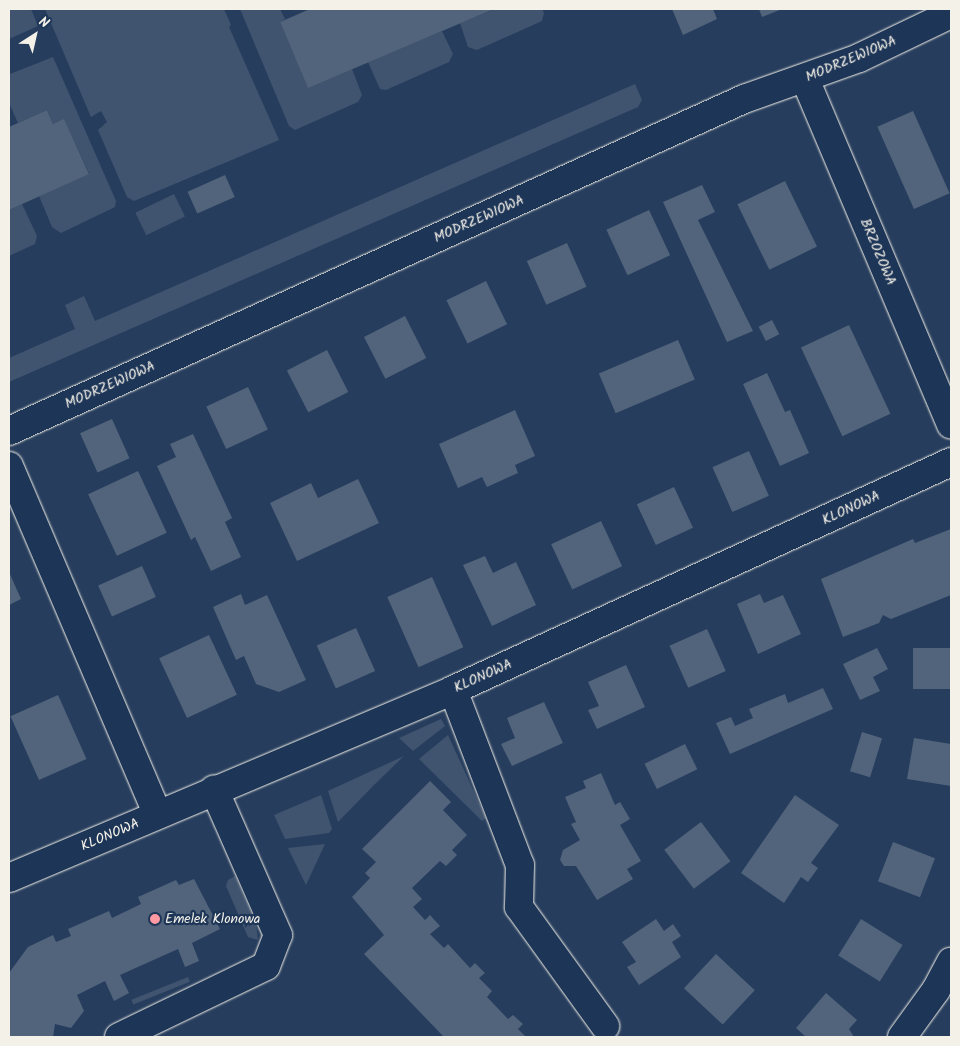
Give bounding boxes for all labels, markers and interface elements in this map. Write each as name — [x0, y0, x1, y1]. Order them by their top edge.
north arrow — [10, 10, 60, 60]
text: N — [34, 11, 54, 34]
street label: MODRZEWIOWA — [803, 32, 899, 86]
street label: MODRZEWIOWA — [431, 192, 527, 246]
street label: BRZOZOWA — [856, 216, 900, 288]
street label: MODRZEWIOWA — [62, 358, 158, 412]
street label: KLONOWA — [819, 487, 883, 529]
street label: KLONOWA — [451, 656, 515, 696]
street label: KLONOWA — [78, 815, 142, 855]
place label: Emelek Klonowa — [165, 911, 260, 927]
marker: Emelek Klonowa — [149, 913, 161, 925]

